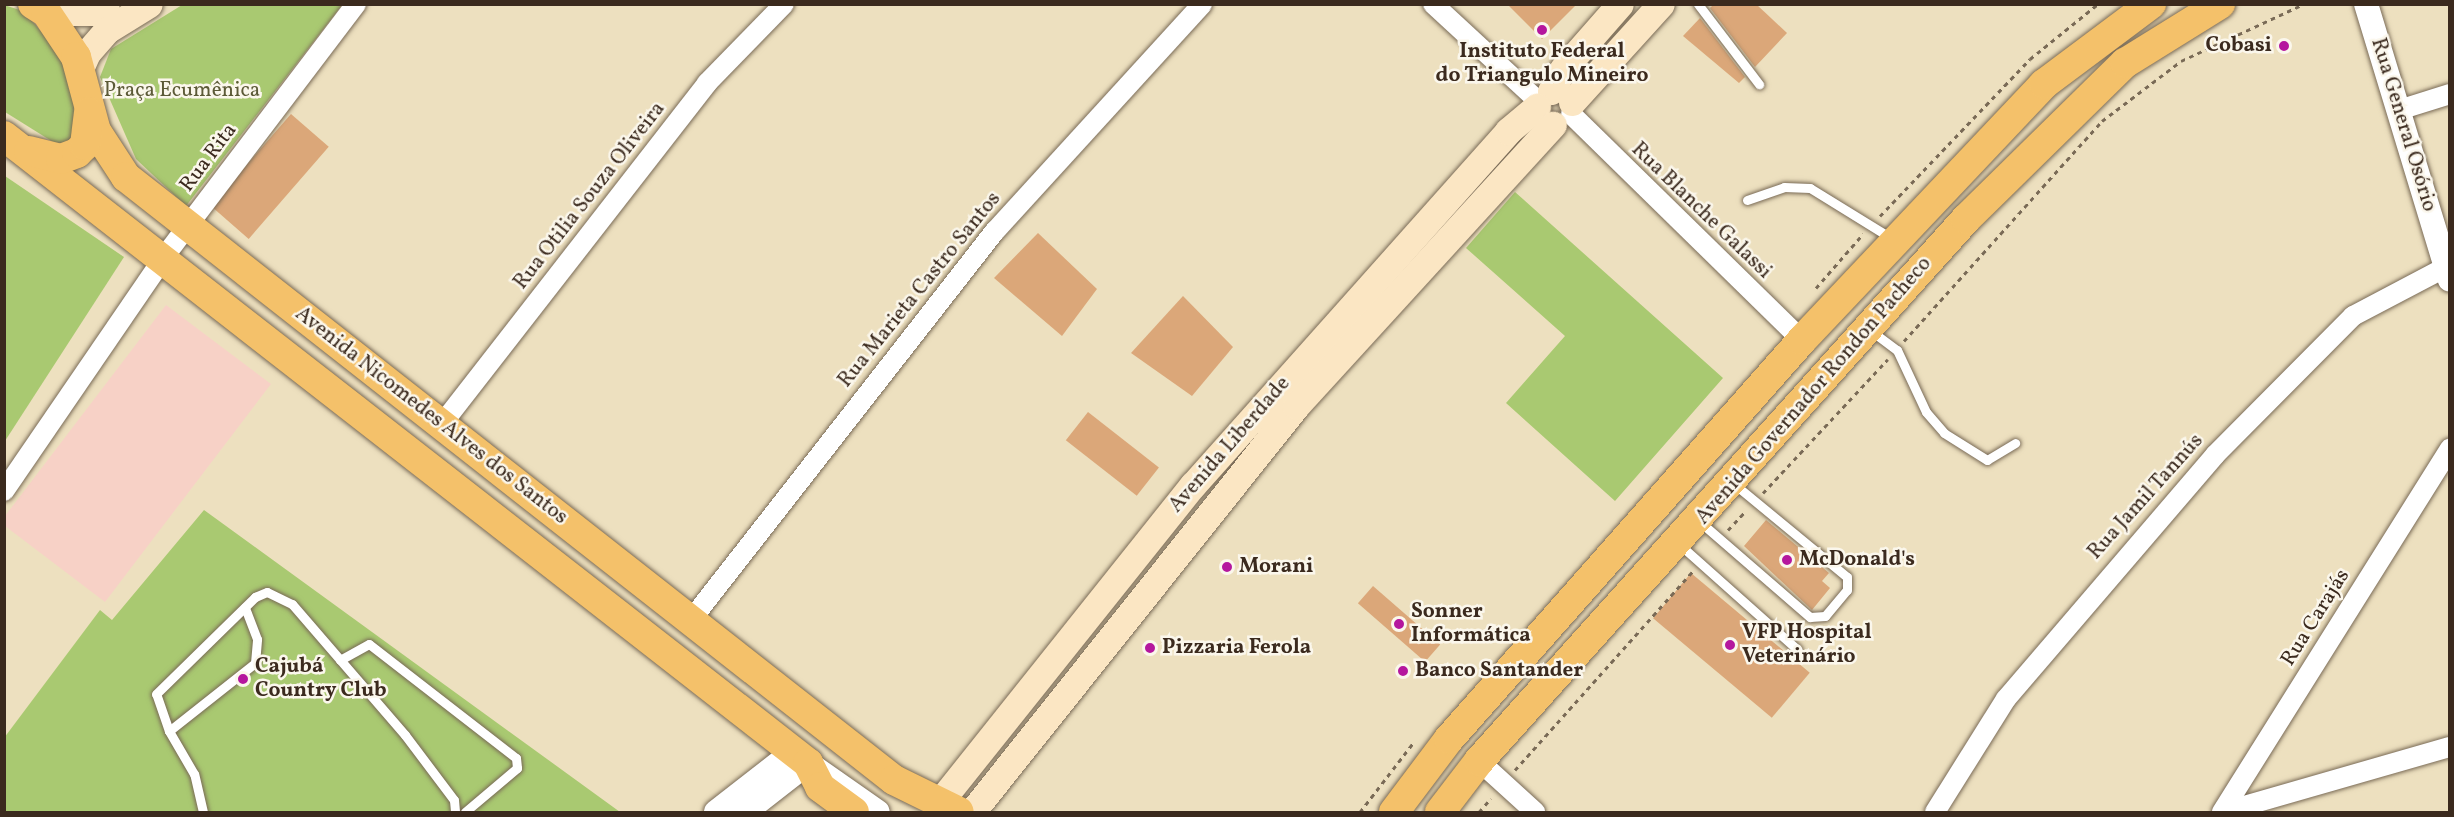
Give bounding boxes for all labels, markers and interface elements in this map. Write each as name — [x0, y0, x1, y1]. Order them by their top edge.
marker: Instituto Federal do Triangulo Mineiro — [1535, 23, 1549, 37]
place label: Cobasi — [2206, 33, 2272, 59]
street label: Rua General Osório — [2365, 35, 2441, 215]
place label: Instituto Federal do Triangulo Mineiro — [1435, 39, 1649, 89]
marker: Cobasi — [2277, 39, 2291, 53]
park label: Praça Ecumênica — [104, 78, 260, 104]
street label: Rua Otilia Souza Oliveira — [509, 97, 671, 295]
street label: Rua Rita — [175, 119, 243, 197]
street label: Rua Blanche Galassi — [1625, 137, 1777, 285]
street label: Rua Marieta Castro Santos — [833, 187, 1007, 393]
street label: Avenida Governador Rondon Pacheco — [1691, 252, 1937, 530]
street label: Avenida Nicomedes Alves dos Santos — [290, 302, 572, 530]
street label: Avenida Liberdade — [1164, 372, 1296, 518]
street label: Rua Jamil Tannús — [2083, 429, 2209, 565]
place label: McDonald's — [1799, 547, 1915, 573]
marker: McDonald's — [1780, 553, 1794, 567]
place label: Morani — [1239, 554, 1314, 580]
marker: Morani — [1220, 560, 1234, 574]
street label: Rua Carajás — [2276, 565, 2356, 671]
place label: Sonner Informática — [1411, 599, 1531, 649]
marker: Sonner Informática — [1392, 617, 1406, 631]
place label: VFP Hospital Veterinário — [1742, 620, 1872, 670]
place label: Pizzaria Ferola — [1162, 635, 1311, 661]
marker: VFP Hospital Veterinário — [1723, 638, 1737, 652]
marker: Pizzaria Ferola — [1143, 641, 1157, 655]
place label: Cajubá Country Club — [255, 654, 387, 704]
place label: Banco Santander — [1415, 658, 1583, 684]
marker: Banco Santander — [1396, 664, 1410, 678]
marker: Cajubá Country Club — [236, 672, 250, 686]

